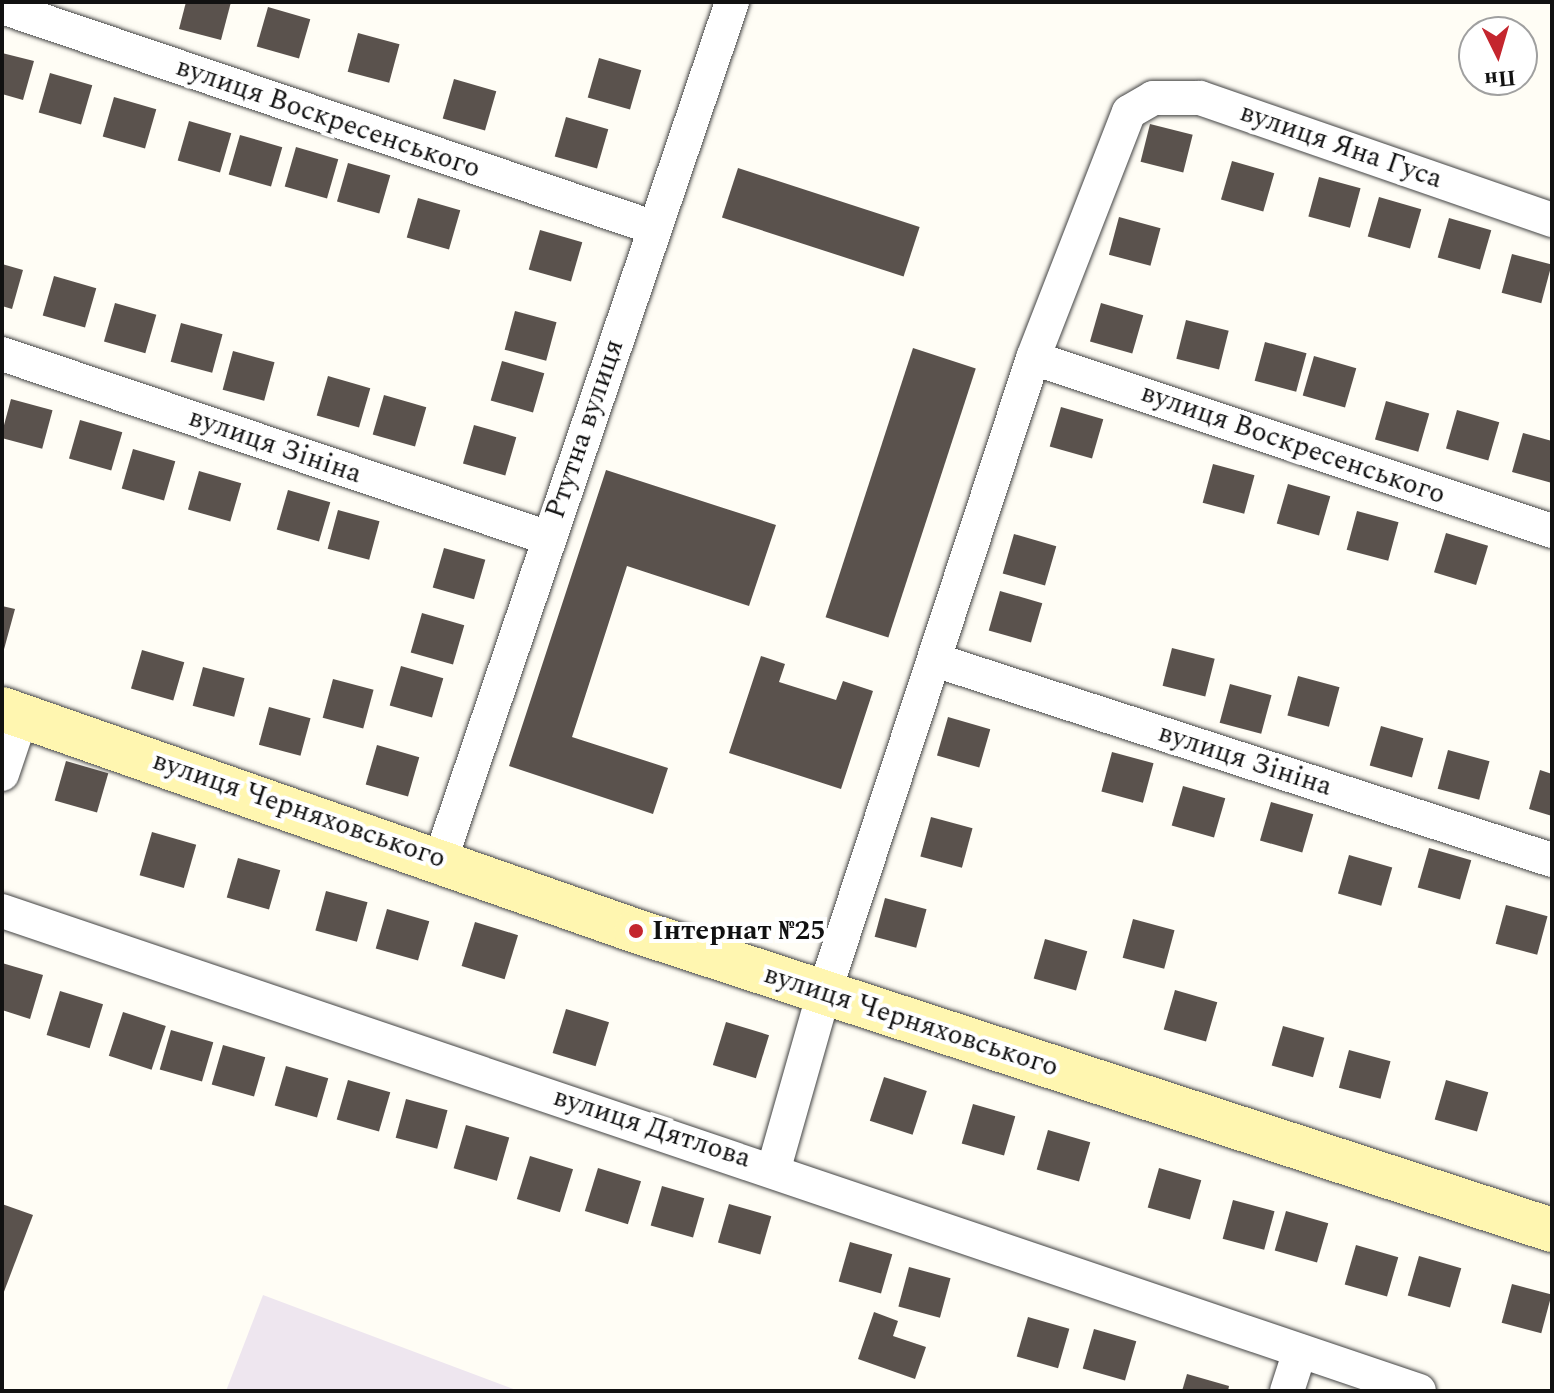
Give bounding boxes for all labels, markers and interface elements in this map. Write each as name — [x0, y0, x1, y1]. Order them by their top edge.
north arrow — [1458, 16, 1538, 96]
street label: вулиця Воскресенського — [171, 50, 485, 186]
text: Пн — [1483, 61, 1517, 96]
street label: вулиця Яна Гуса — [1235, 96, 1447, 196]
street label: Ртутна вулиця — [539, 335, 631, 523]
street label: вулиця Воскресенського — [1136, 376, 1450, 512]
street label: вулиця Зініна — [184, 401, 366, 491]
street label: вулиця Зініна — [1154, 716, 1336, 804]
street label: вулиця Черняховського — [148, 744, 450, 876]
place label: Інтернат №25 — [652, 914, 826, 948]
marker: Інтернат №25 — [627, 922, 645, 940]
street label: вулиця Черняховського — [760, 957, 1062, 1085]
street label: вулиця Дятлова — [549, 1080, 755, 1176]

